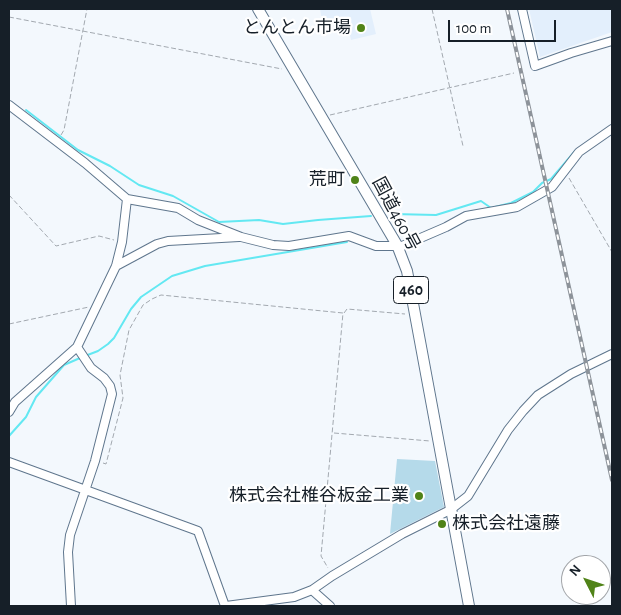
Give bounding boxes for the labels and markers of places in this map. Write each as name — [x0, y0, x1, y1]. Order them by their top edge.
place label: とんとん市場 — [243, 17, 351, 39]
marker: とんとん市場 — [355, 22, 367, 34]
place label: 荒町 — [309, 169, 345, 191]
marker: 荒町 — [349, 174, 361, 186]
place label: 株式会社椎谷板金工業 — [229, 485, 409, 507]
marker: 株式会社椎谷板金工業 — [413, 490, 425, 502]
place label: 株式会社遠藤 — [452, 513, 560, 535]
marker: 株式会社遠藤 — [436, 518, 448, 530]

